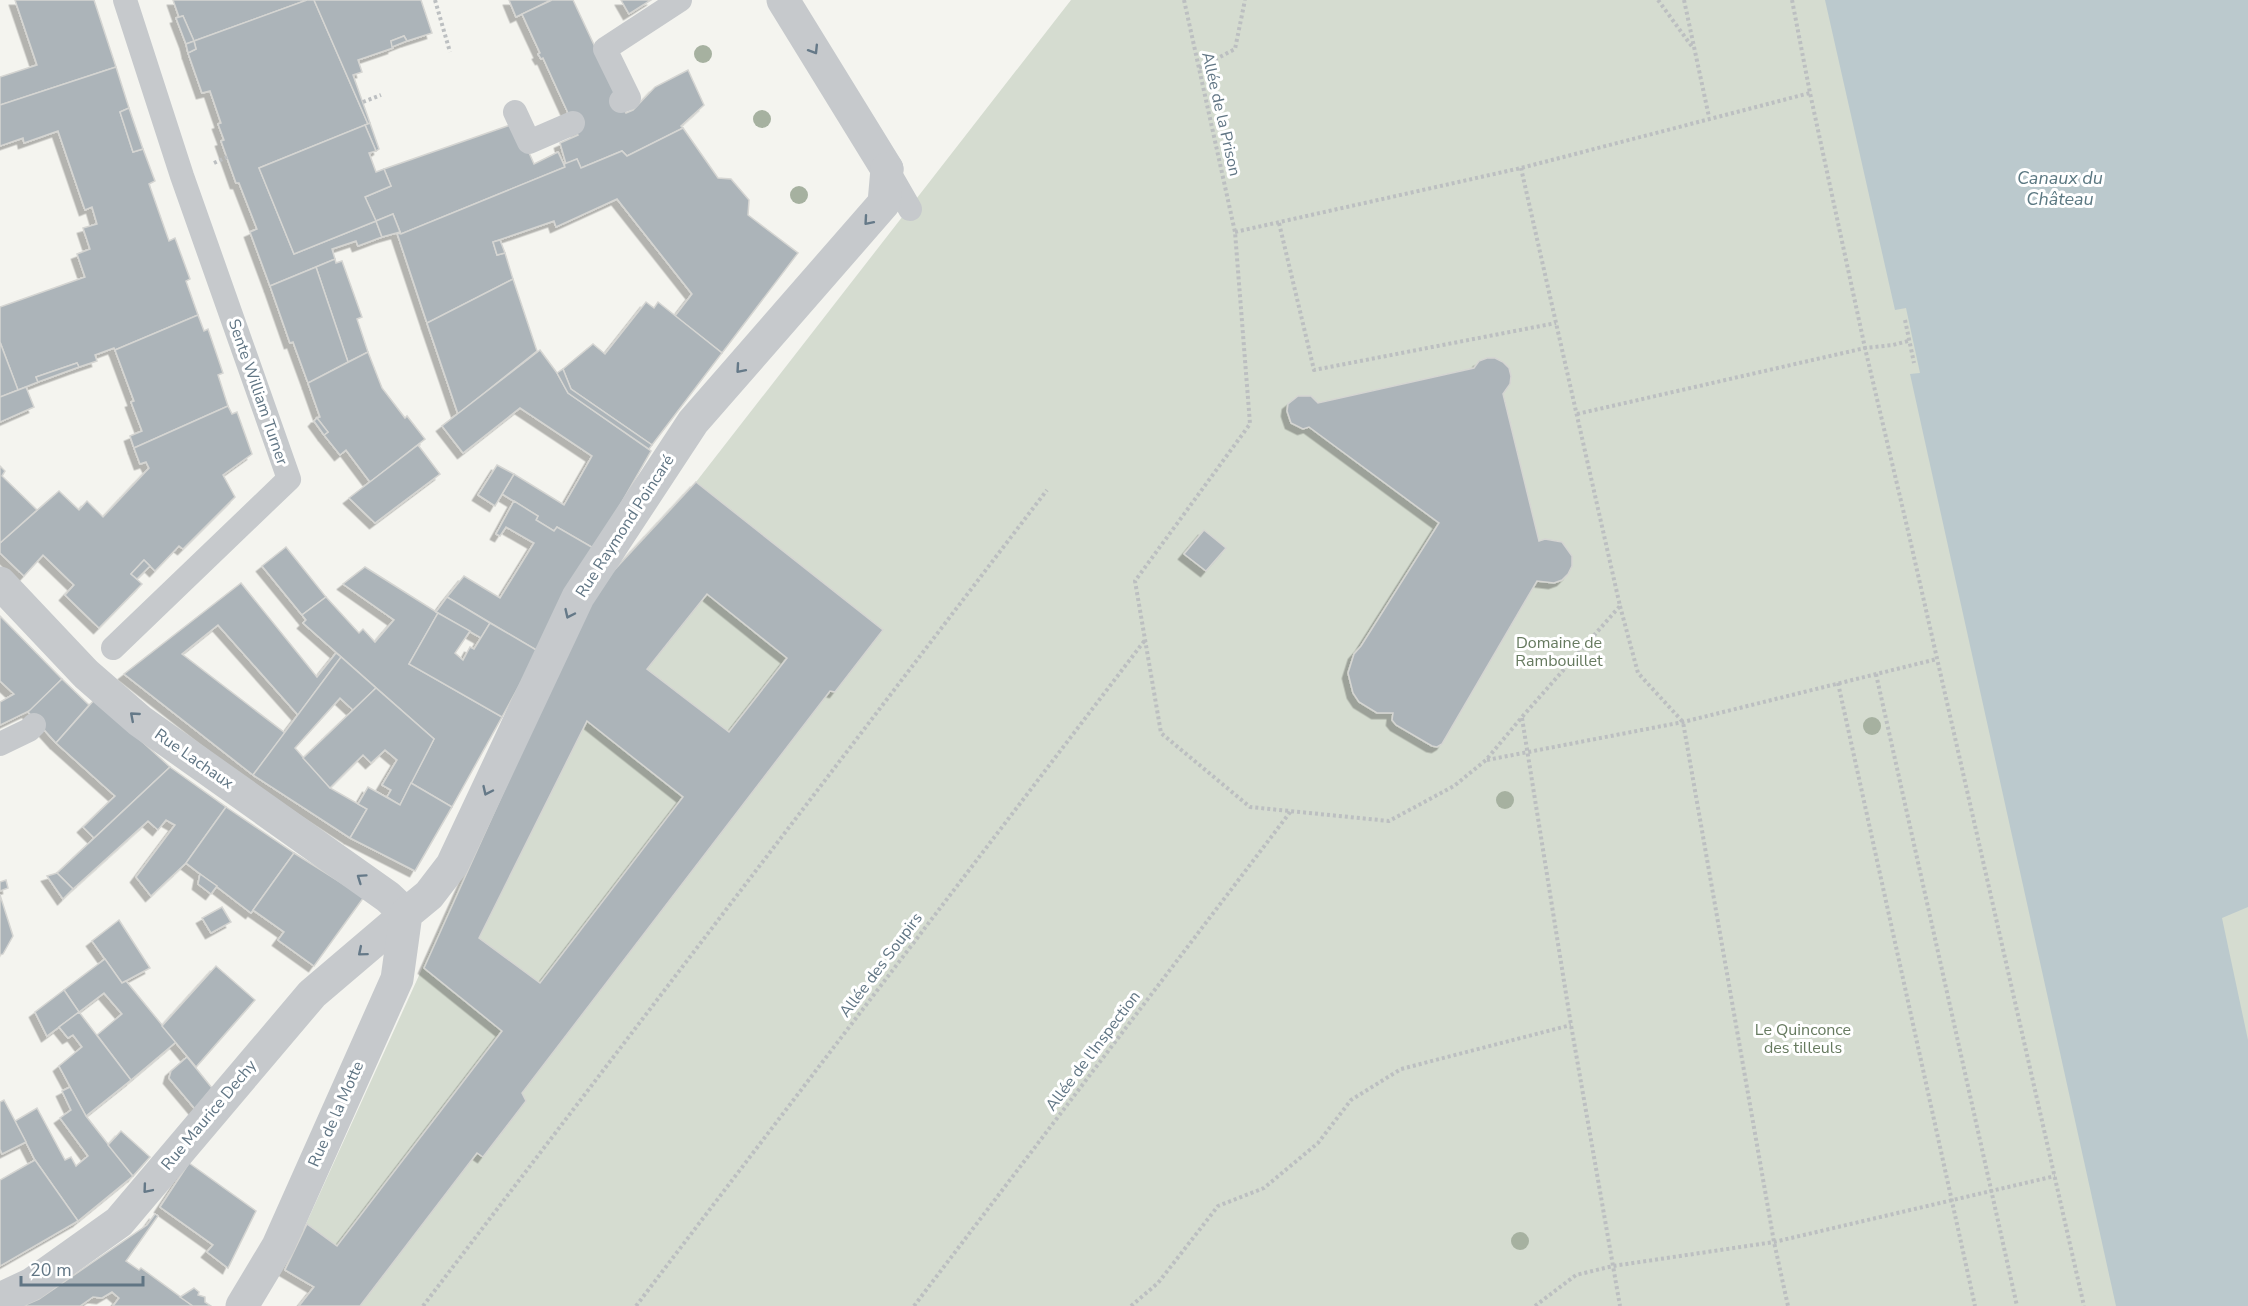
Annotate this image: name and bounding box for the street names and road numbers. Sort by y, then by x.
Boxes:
street label: Allée de la Prison [1196,50,1246,178]
street label: Sente William Turner [223,316,293,468]
street label: Rue Raymond Poincaré [571,450,679,602]
street label: Rue Lachaux [150,724,238,795]
street label: Allée des Soupirs [834,908,928,1022]
street label: Allée de l'Inspection [1041,986,1145,1116]
street label: Rue Maurice Dechy [156,1055,262,1175]
street label: Rue de la Motte [303,1058,369,1170]

